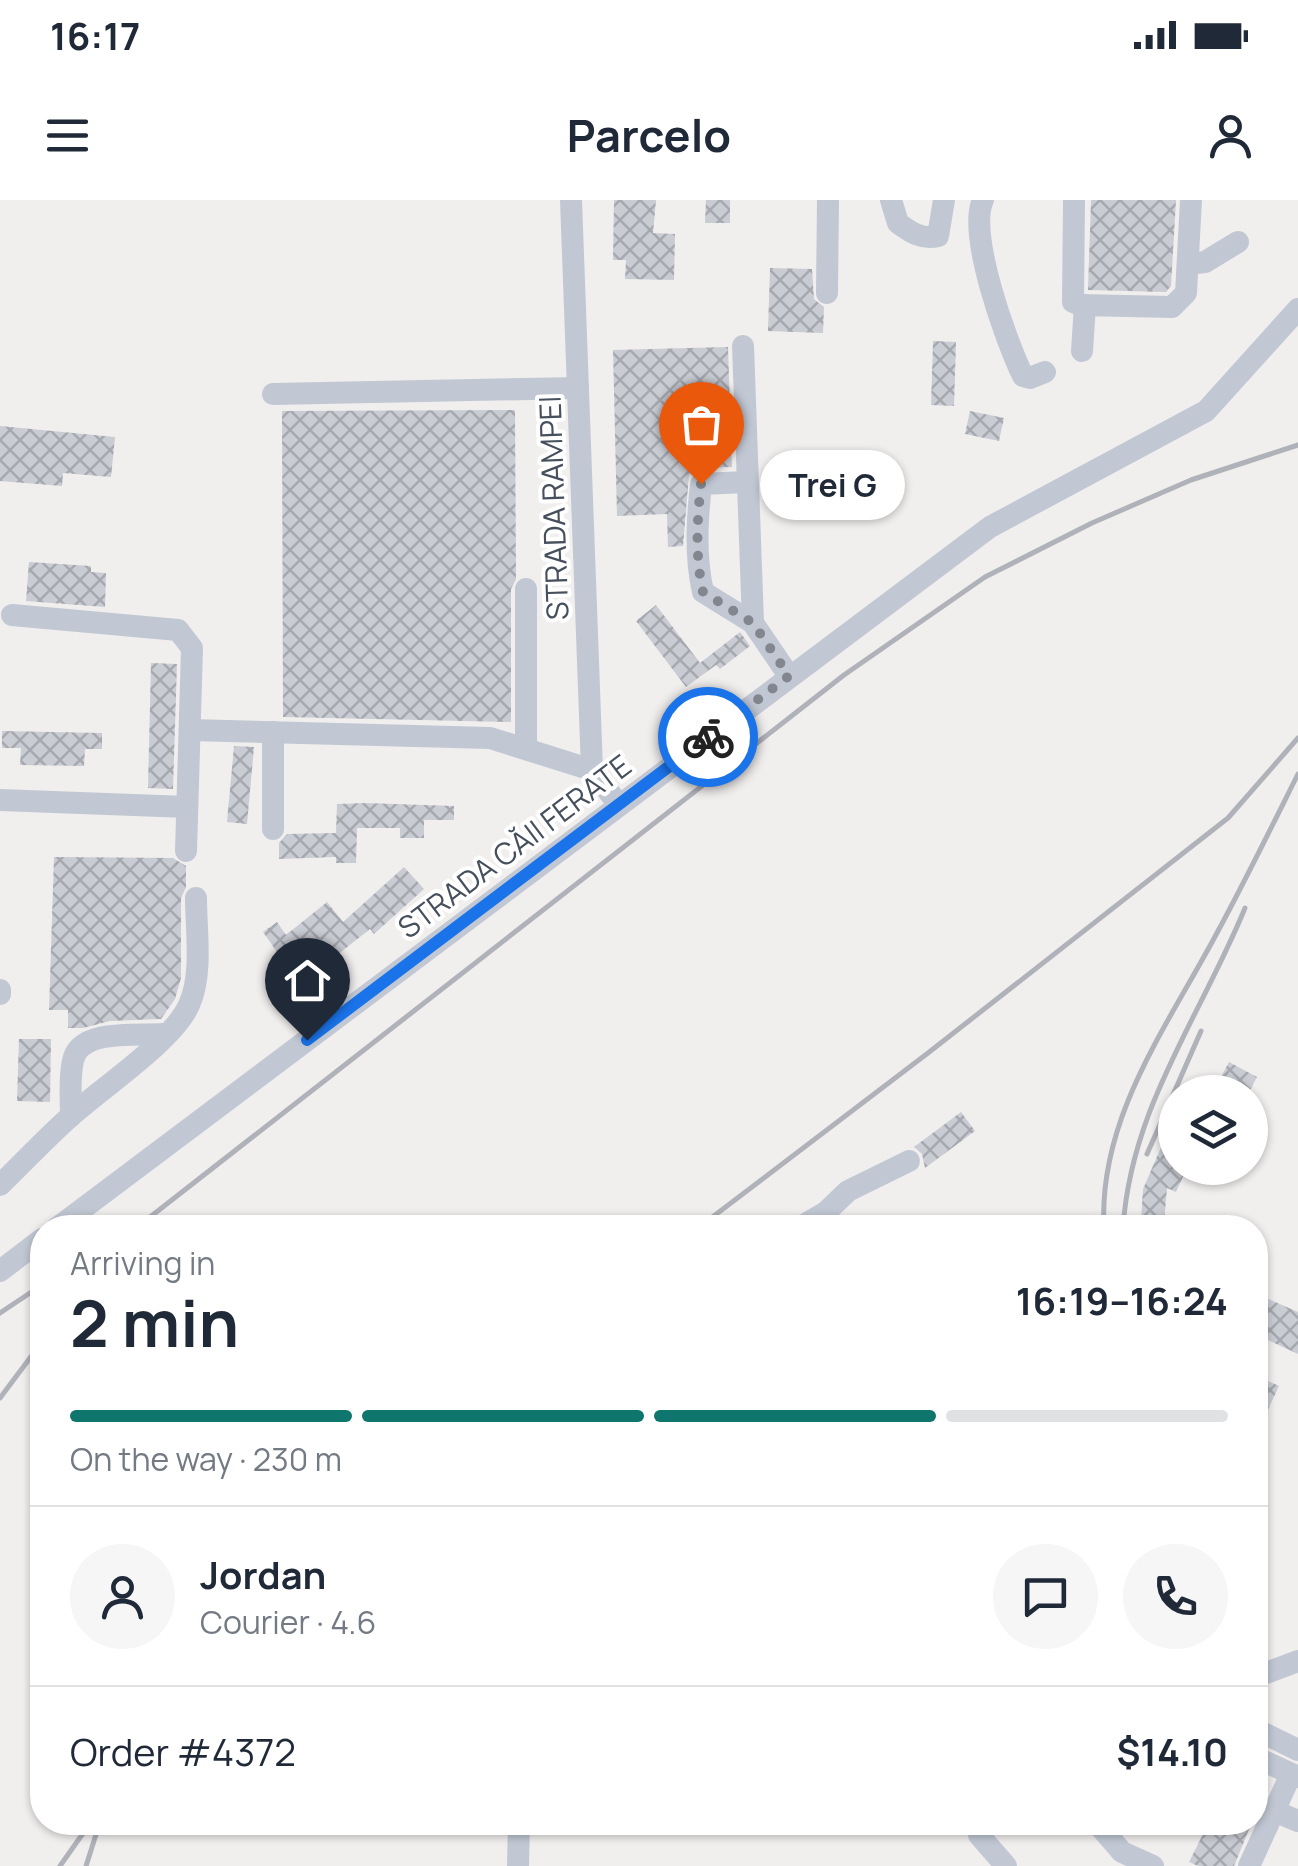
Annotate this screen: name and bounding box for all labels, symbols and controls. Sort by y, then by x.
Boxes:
text: 16:17 [50,9,140,61]
text: Parcelo [567,104,731,166]
icon: menu [40,108,95,163]
icon: person [1203,108,1258,163]
pin [659,382,744,485]
street label: STRADA RAMPEI [529,395,577,621]
icon: bag [674,397,729,452]
callout: Trei G [761,449,906,519]
text: Trei G [788,463,877,507]
courier [658,687,758,787]
icon: bike [681,710,736,765]
street label: STRADA CĂII FERATE [389,745,639,947]
pin [265,938,350,1041]
icon: home [280,953,335,1008]
map controls [1158,1075,1268,1185]
button: layers [1158,1075,1268,1185]
text: Arriving in [70,1241,215,1285]
text: 16:19–16:24 [1016,1274,1228,1326]
text: 2 min [70,1278,239,1367]
text: On the way · 230 m [70,1437,342,1481]
button: person [70,1544,175,1649]
button: chat [993,1544,1098,1649]
button: phone [1123,1544,1228,1649]
text: Jordan [200,1548,326,1600]
text: Courier · 4.6 [200,1600,376,1644]
text: Order #4372 [70,1725,296,1777]
text: $14.10 [1117,1725,1228,1777]

